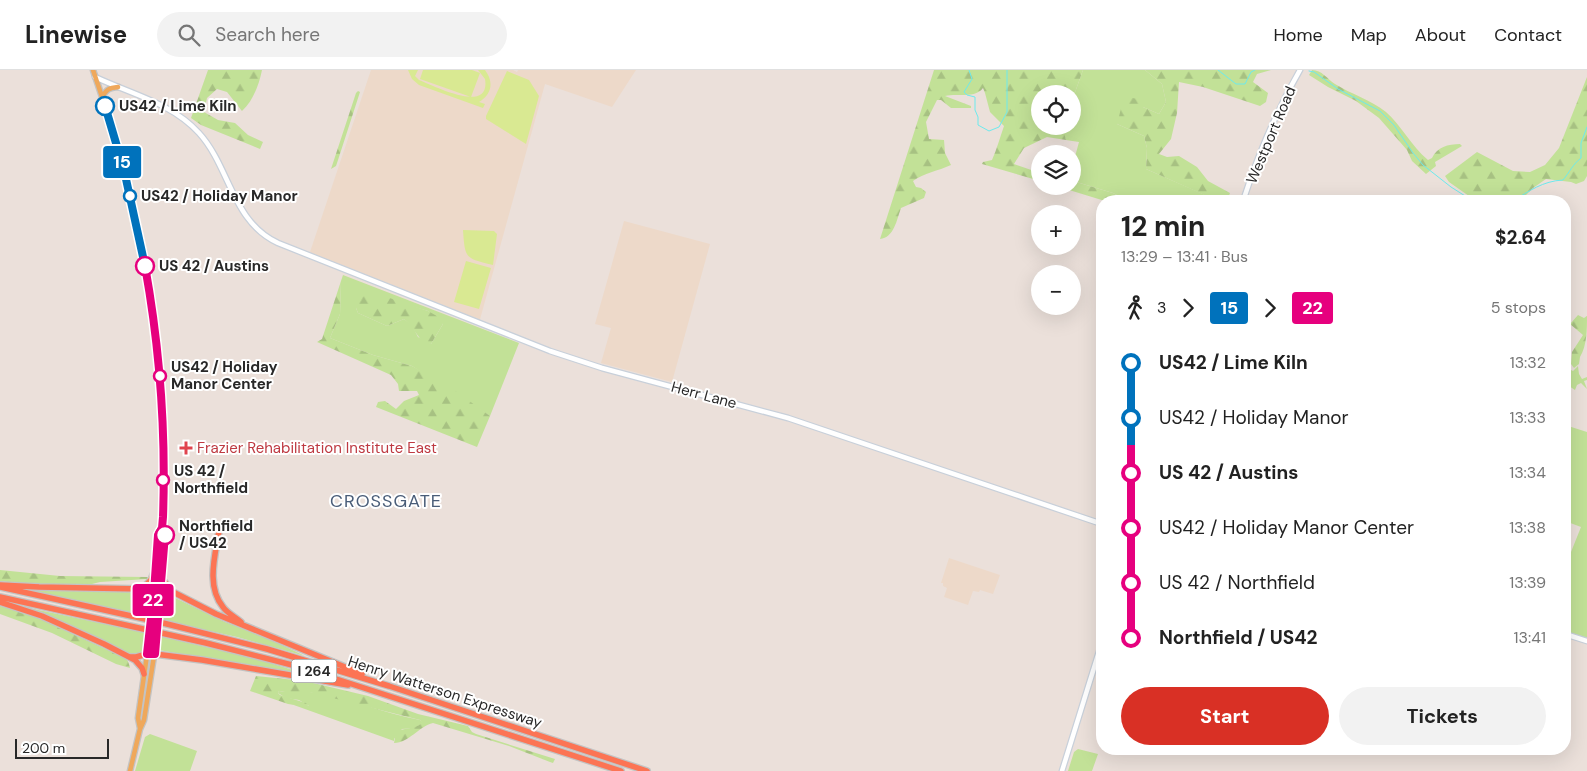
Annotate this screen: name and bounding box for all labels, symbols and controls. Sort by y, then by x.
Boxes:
search box [157,12,507,57]
text: Linewise [25,19,127,50]
icon: search [175,21,203,49]
text: Search here [215,22,320,47]
text: Home [1273,23,1323,47]
text: Map [1351,23,1387,47]
text: About [1415,23,1466,47]
text: Contact [1494,23,1562,47]
street label: Westport Road [1241,83,1301,187]
map controls [1031,85,1081,315]
button: locate [1031,85,1081,135]
marker: US42 / Lime Kiln [95,96,115,116]
place label: US42 / Lime Kiln [119,96,237,116]
button: layers [1031,145,1081,195]
line badge: 15 [100,146,144,178]
text: 15 [113,150,131,174]
place label: US42 / Holiday Manor [141,186,298,206]
marker: US42 / Holiday Manor [123,189,137,203]
button: + [1031,205,1081,255]
text: 12 min [1121,208,1205,245]
text: $2.64 [1495,225,1546,250]
text: 13:29 – 13:41 · Bus [1121,246,1248,267]
marker: US 42 / Austins [135,256,155,276]
place label: US 42 / Austins [159,256,269,276]
button: − [1031,265,1081,315]
icon: walk [1121,294,1149,322]
icon: forward [1174,294,1202,322]
icon: forward [1256,294,1284,322]
text: 15 [1220,296,1238,320]
text: 22 [1302,296,1323,320]
text: 3 [1157,297,1166,318]
text: 5 stops [1491,297,1546,318]
text: US42 / Lime Kiln [1159,350,1308,375]
text: 13:32 [1510,352,1546,373]
place label: US42 / Holiday Manor Center [171,357,278,394]
marker: US42 / Holiday Manor Center [153,369,167,383]
street label: Herr Lane [669,377,739,413]
text: US42 / Holiday Manor [1159,405,1349,430]
text: 13:33 [1509,407,1546,428]
place label: Frazier Rehabilitation Institute East [197,438,437,458]
marker: Frazier Rehabilitation Institute East [179,441,193,455]
text: US 42 / Austins [1159,460,1298,485]
place label: US 42 / Northfield [174,461,248,498]
text: 13:34 [1509,462,1546,483]
marker: US 42 / Northfield [156,473,170,487]
district label: CROSSGATE [330,489,442,513]
text: US42 / Holiday Manor Center [1159,515,1414,540]
place label: Northfield / US42 [179,516,253,553]
text: 13:38 [1509,517,1546,538]
marker: Northfield / US42 [155,525,175,545]
text: US 42 / Northfield [1159,570,1315,595]
text: 13:39 [1509,572,1546,593]
line badge: 22 [130,584,176,616]
text: 22 [143,588,163,612]
text: Northfield / US42 [1159,625,1318,650]
text: 13:41 [1514,627,1546,648]
street label: Henry Watterson Expressway [345,651,545,733]
road number: I 264 [292,660,336,682]
button: Start [1121,687,1329,745]
button: Tickets [1339,687,1546,745]
scale bar [15,736,109,759]
text: 200 m [22,739,65,757]

